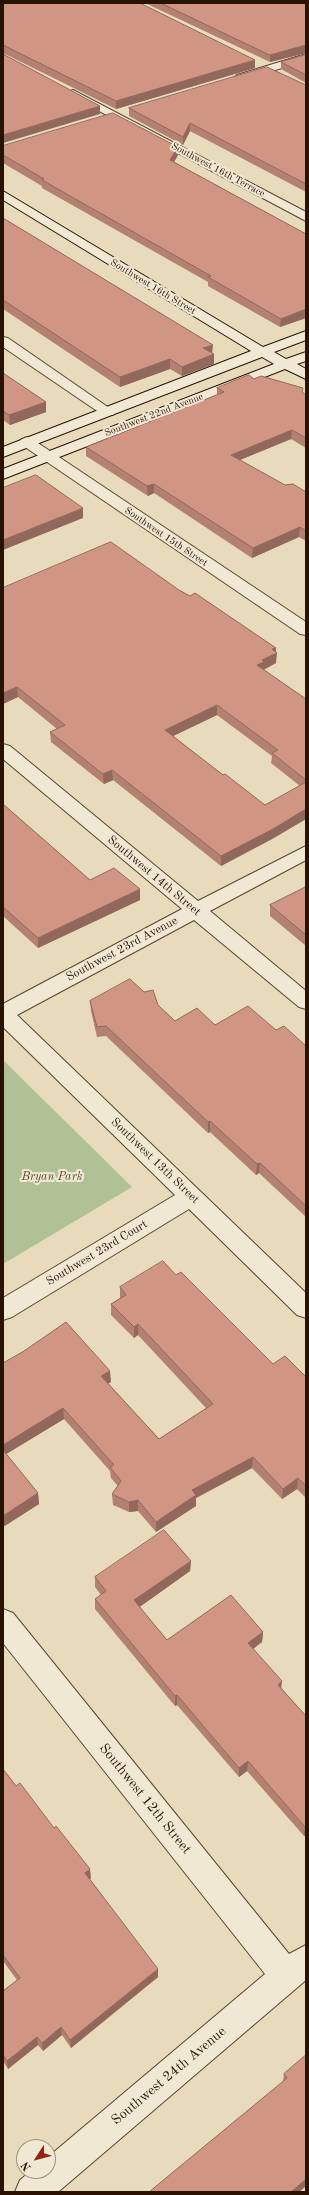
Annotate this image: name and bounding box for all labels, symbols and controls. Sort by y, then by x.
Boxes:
street label: Southwest 16th Terrace [169,140,267,200]
street label: Southwest 16th Street [108,257,198,317]
street label: Southwest 22nd Avenue [103,391,205,439]
street label: Southwest 15th Street [122,505,210,569]
street label: Southwest 14th Street [104,833,204,919]
street label: Southwest 23rd Avenue [64,914,180,984]
street label: Southwest 13th Street [108,1115,202,1207]
park label: Bryan Park [21,1170,83,1184]
street label: Southwest 23rd Court [44,1217,150,1289]
street label: Southwest 12th Street [95,1741,195,1857]
street label: Southwest 24th Avenue [108,2023,230,2129]
north arrow [16,2139,56,2179]
text: N [20,2159,34,2172]

